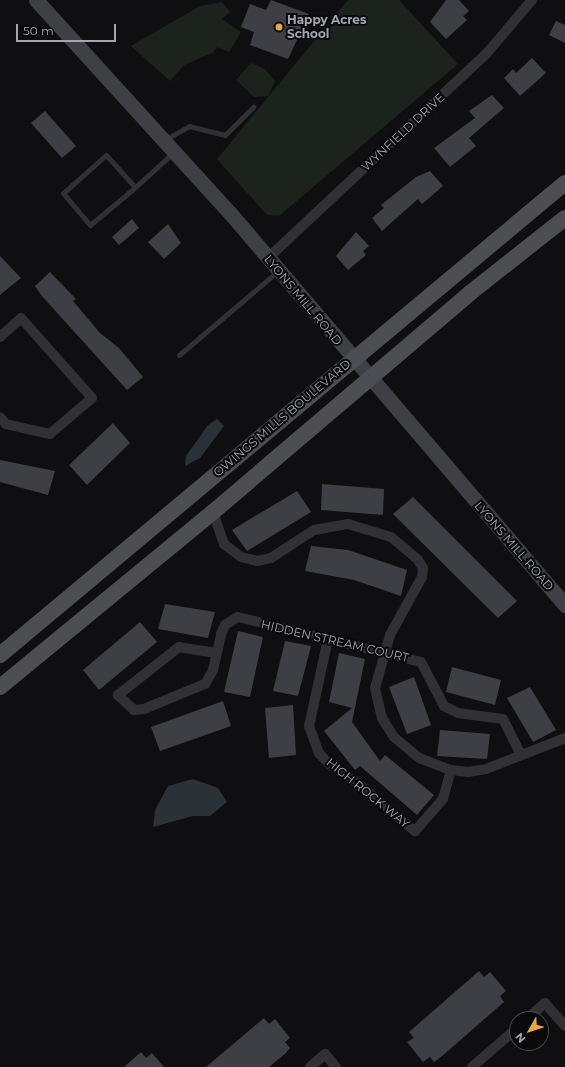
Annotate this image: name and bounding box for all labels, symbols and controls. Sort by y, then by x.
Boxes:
place label: Happy Acres School [287,13,366,41]
scale bar [18,16,118,42]
marker: Happy Acres School [274,22,284,32]
text: 50 m [23,23,54,38]
street label: WYNFIELD DRIVE [359,90,447,174]
street label: LYONS MILL ROAD [261,252,345,348]
street label: OWINGS MILLS BOULEVARD [211,356,353,480]
street label: LYONS MILL ROAD [471,499,557,593]
street label: HIDDEN STREAM COURT [260,617,410,665]
street label: HIGH ROCK WAY [323,755,413,831]
north arrow [509,1011,549,1051]
text: N [512,1030,529,1046]

